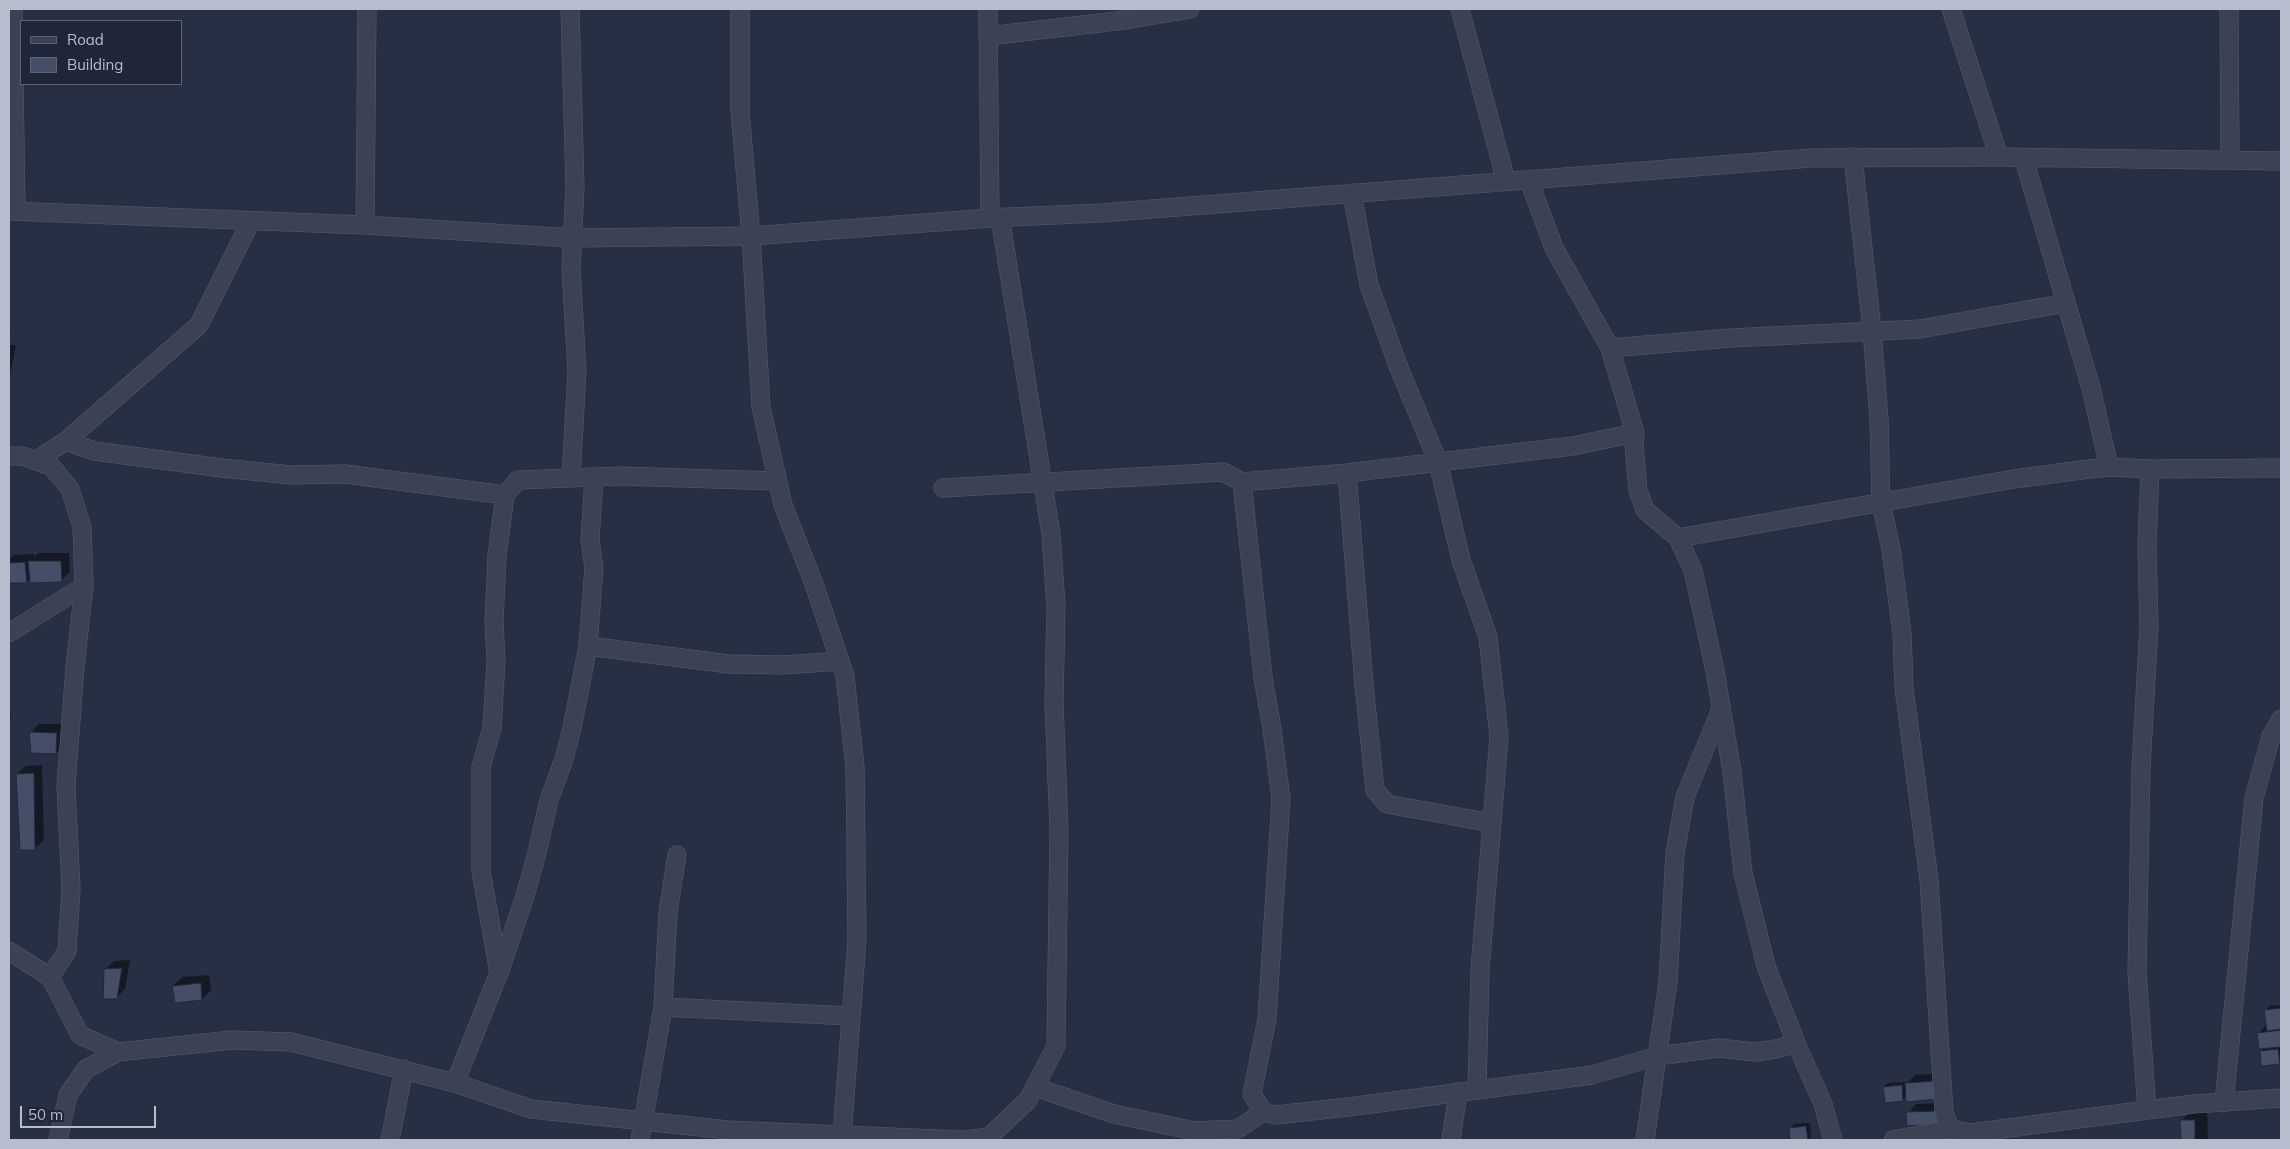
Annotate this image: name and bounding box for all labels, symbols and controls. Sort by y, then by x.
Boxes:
legend [20,20,182,85]
text: Road [67,30,104,49]
text: Building [67,55,123,74]
scale bar [22,1096,159,1128]
text: 50 m [28,1105,63,1124]

